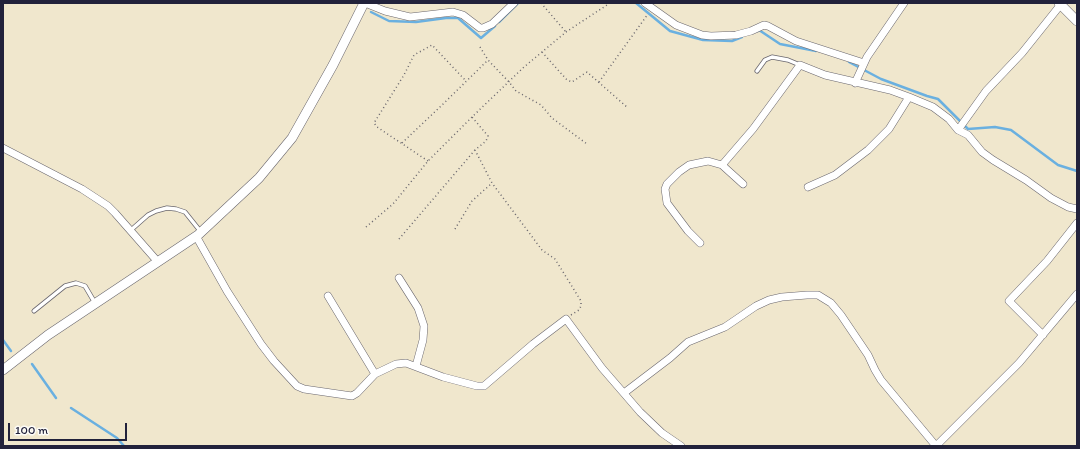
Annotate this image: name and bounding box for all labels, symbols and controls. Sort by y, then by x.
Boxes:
scale bar [10,415,129,441]
text: 100 m [15,423,48,437]

